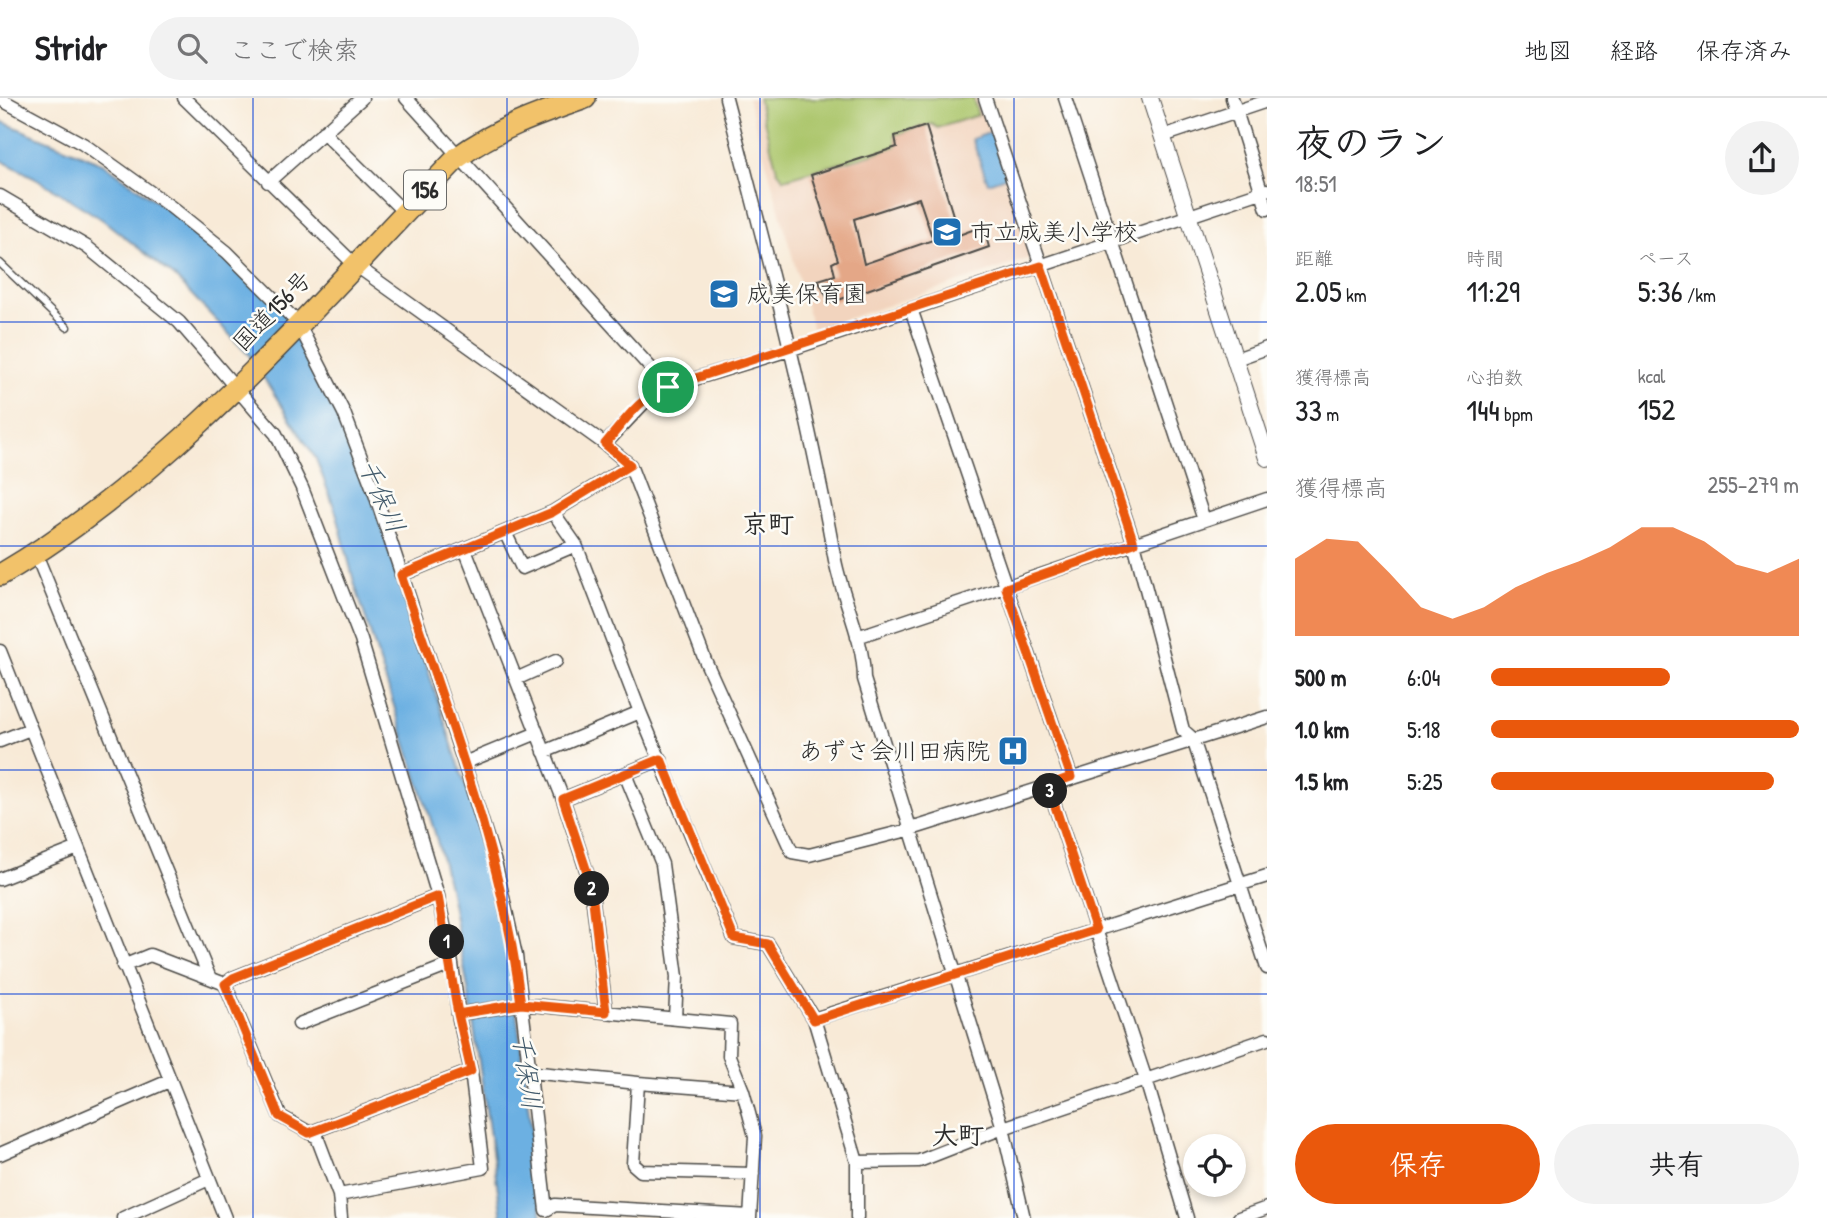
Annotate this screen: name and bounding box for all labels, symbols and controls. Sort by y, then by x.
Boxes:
search box [149,17,639,80]
text: Stridr [35,26,107,70]
icon: search [173,29,211,67]
text: ここで検索 [229,32,359,67]
text: 地図 [1524,34,1572,66]
text: 経路 [1610,34,1658,66]
text: 保存済み [1696,34,1792,66]
text: 夜のラン [1295,116,1447,168]
button: share [1725,121,1799,195]
text: 18:51 [1295,168,1337,199]
road number: 156 [404,170,446,209]
school or university icon: 市立成美小学校 [930,215,964,249]
place label: 市立成美小学校 [970,215,1138,247]
text: 距離 [1295,245,1333,271]
text: 時間 [1466,245,1504,271]
text: ペース [1638,245,1694,271]
street label: 国道156号 [225,263,318,358]
text: 2.05 [1295,271,1342,311]
text: 11:29 [1466,271,1520,311]
text: 5:36 [1638,271,1683,311]
school or university icon: 成美保育園 [707,277,741,311]
place label: 成美保育園 [747,277,867,309]
text: km [1342,282,1367,308]
text: /km [1683,282,1716,308]
pin [638,357,698,417]
text: kcal [1638,363,1665,389]
text: 獲得標高 [1295,364,1371,390]
text: 心拍数 [1466,364,1523,390]
icon: arrive [649,368,687,406]
text: 152 [1638,389,1675,429]
text: 33 [1295,390,1322,430]
text: 144 [1466,390,1500,430]
text: m [1322,401,1339,427]
text: bpm [1500,401,1533,427]
water label: 千保川 [351,453,414,539]
text: 255–279 m [1708,469,1799,500]
text: 獲得標高 [1295,472,1387,503]
district label: 京町 [742,506,794,541]
text: 500 m [1295,662,1346,693]
text: 6:04 [1407,662,1440,693]
text: 1.0 km [1295,714,1349,745]
text: 5:18 [1407,714,1440,745]
place label: あずさ会川田病院 [798,734,990,766]
hospital icon: あずさ会川田病院 [996,734,1030,768]
text: 1.5 km [1295,766,1348,797]
text: 5:25 [1407,766,1443,797]
pin: 3 [1032,774,1068,808]
text: 3 [1045,777,1054,803]
pin: 2 [574,872,610,906]
text: 2 [587,875,596,901]
pin: 1 [430,924,464,960]
text: 1 [443,928,450,954]
water label: 千保川 [505,1030,550,1112]
district label: 大町 [932,1117,984,1152]
button: 保存 [1295,1124,1540,1204]
button: 共有 [1554,1124,1799,1204]
map controls [1183,1134,1246,1197]
button: locate [1183,1134,1246,1197]

